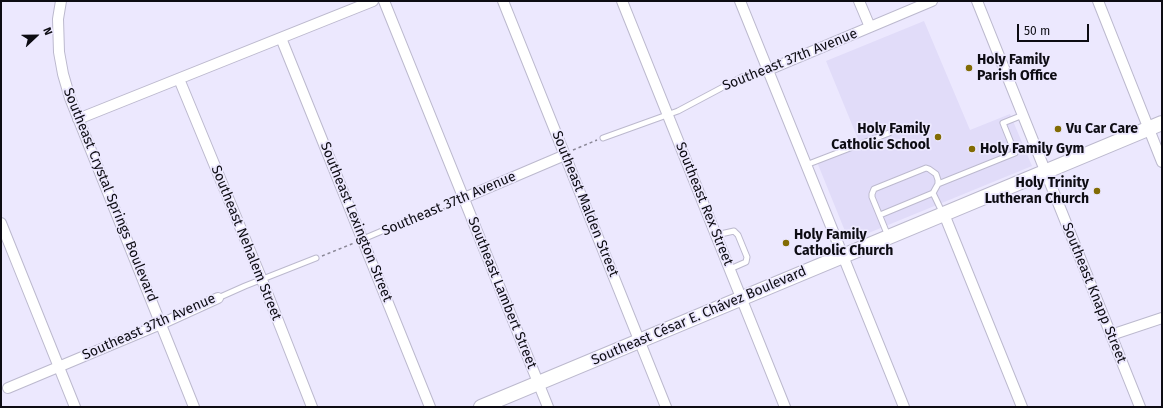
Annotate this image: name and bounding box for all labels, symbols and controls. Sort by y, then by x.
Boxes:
north arrow [16,16,56,56]
scale bar [1019,16,1091,42]
text: 50 m [1024,24,1050,38]
text: N [40,25,55,37]
street label: Southeast 37th Avenue [720,25,860,95]
place label: Holy Family Parish Office [977,52,1057,84]
marker: Holy Family Parish Office [964,63,974,73]
street label: Southeast Crystal Springs Boulevard [59,86,161,304]
place label: Holy Family Catholic School [831,121,930,154]
place label: Vu Car Care [1066,121,1138,137]
marker: Vu Car Care [1053,124,1063,134]
street label: Southeast Malden Street [548,129,622,279]
marker: Holy Family Catholic School [933,132,943,142]
street label: Southeast Lexington Street [316,140,396,304]
street label: Southeast Rex Street [672,140,736,268]
place label: Holy Family Gym [980,141,1084,157]
marker: Holy Family Gym [967,144,977,154]
street label: Southeast Nehalem Street [207,163,285,323]
street label: Southeast 37th Avenue [379,168,519,240]
place label: Holy Trinity Lutheran Church [985,175,1089,208]
marker: Holy Trinity Lutheran Church [1092,186,1102,196]
street label: Southeast Lambert Street [464,215,540,371]
street label: Southeast Knapp Street [1058,220,1130,366]
place label: Holy Family Catholic Church [794,227,893,260]
marker: Holy Family Catholic Church [781,238,791,248]
street label: Southeast César E. Chávez Boulevard [589,263,809,369]
street label: Southeast 37th Avenue [80,290,218,364]

